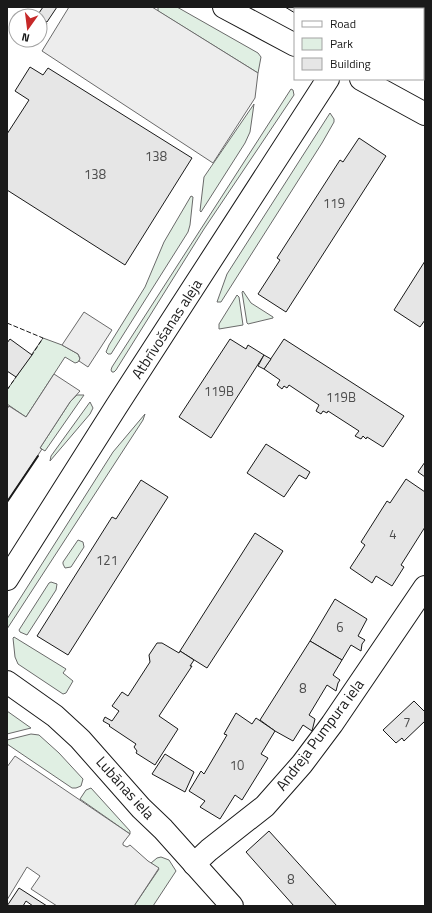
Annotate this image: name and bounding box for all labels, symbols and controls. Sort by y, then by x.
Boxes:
north arrow [8,8,48,48]
legend [294,8,424,80]
text: Road [330,14,356,33]
text: N [20,29,31,46]
text: Park [330,34,353,53]
text: Building [330,54,371,73]
house number: 138 [145,146,167,166]
house number: 138 [84,164,106,184]
house number: 119 [323,193,345,213]
street label: Atbrīvošanas aleja [126,274,208,383]
house number: 119B [204,381,234,401]
house number: 119B [326,387,356,407]
house number: 4 [389,524,397,544]
house number: 121 [96,550,118,570]
house number: 6 [336,617,344,637]
street label: Andreja Pumpura iela [270,674,370,795]
house number: 8 [299,678,307,698]
house number: 7 [403,712,411,732]
street label: Lubānas iela [91,751,160,825]
house number: 10 [230,755,244,775]
house number: 8 [287,869,295,889]

